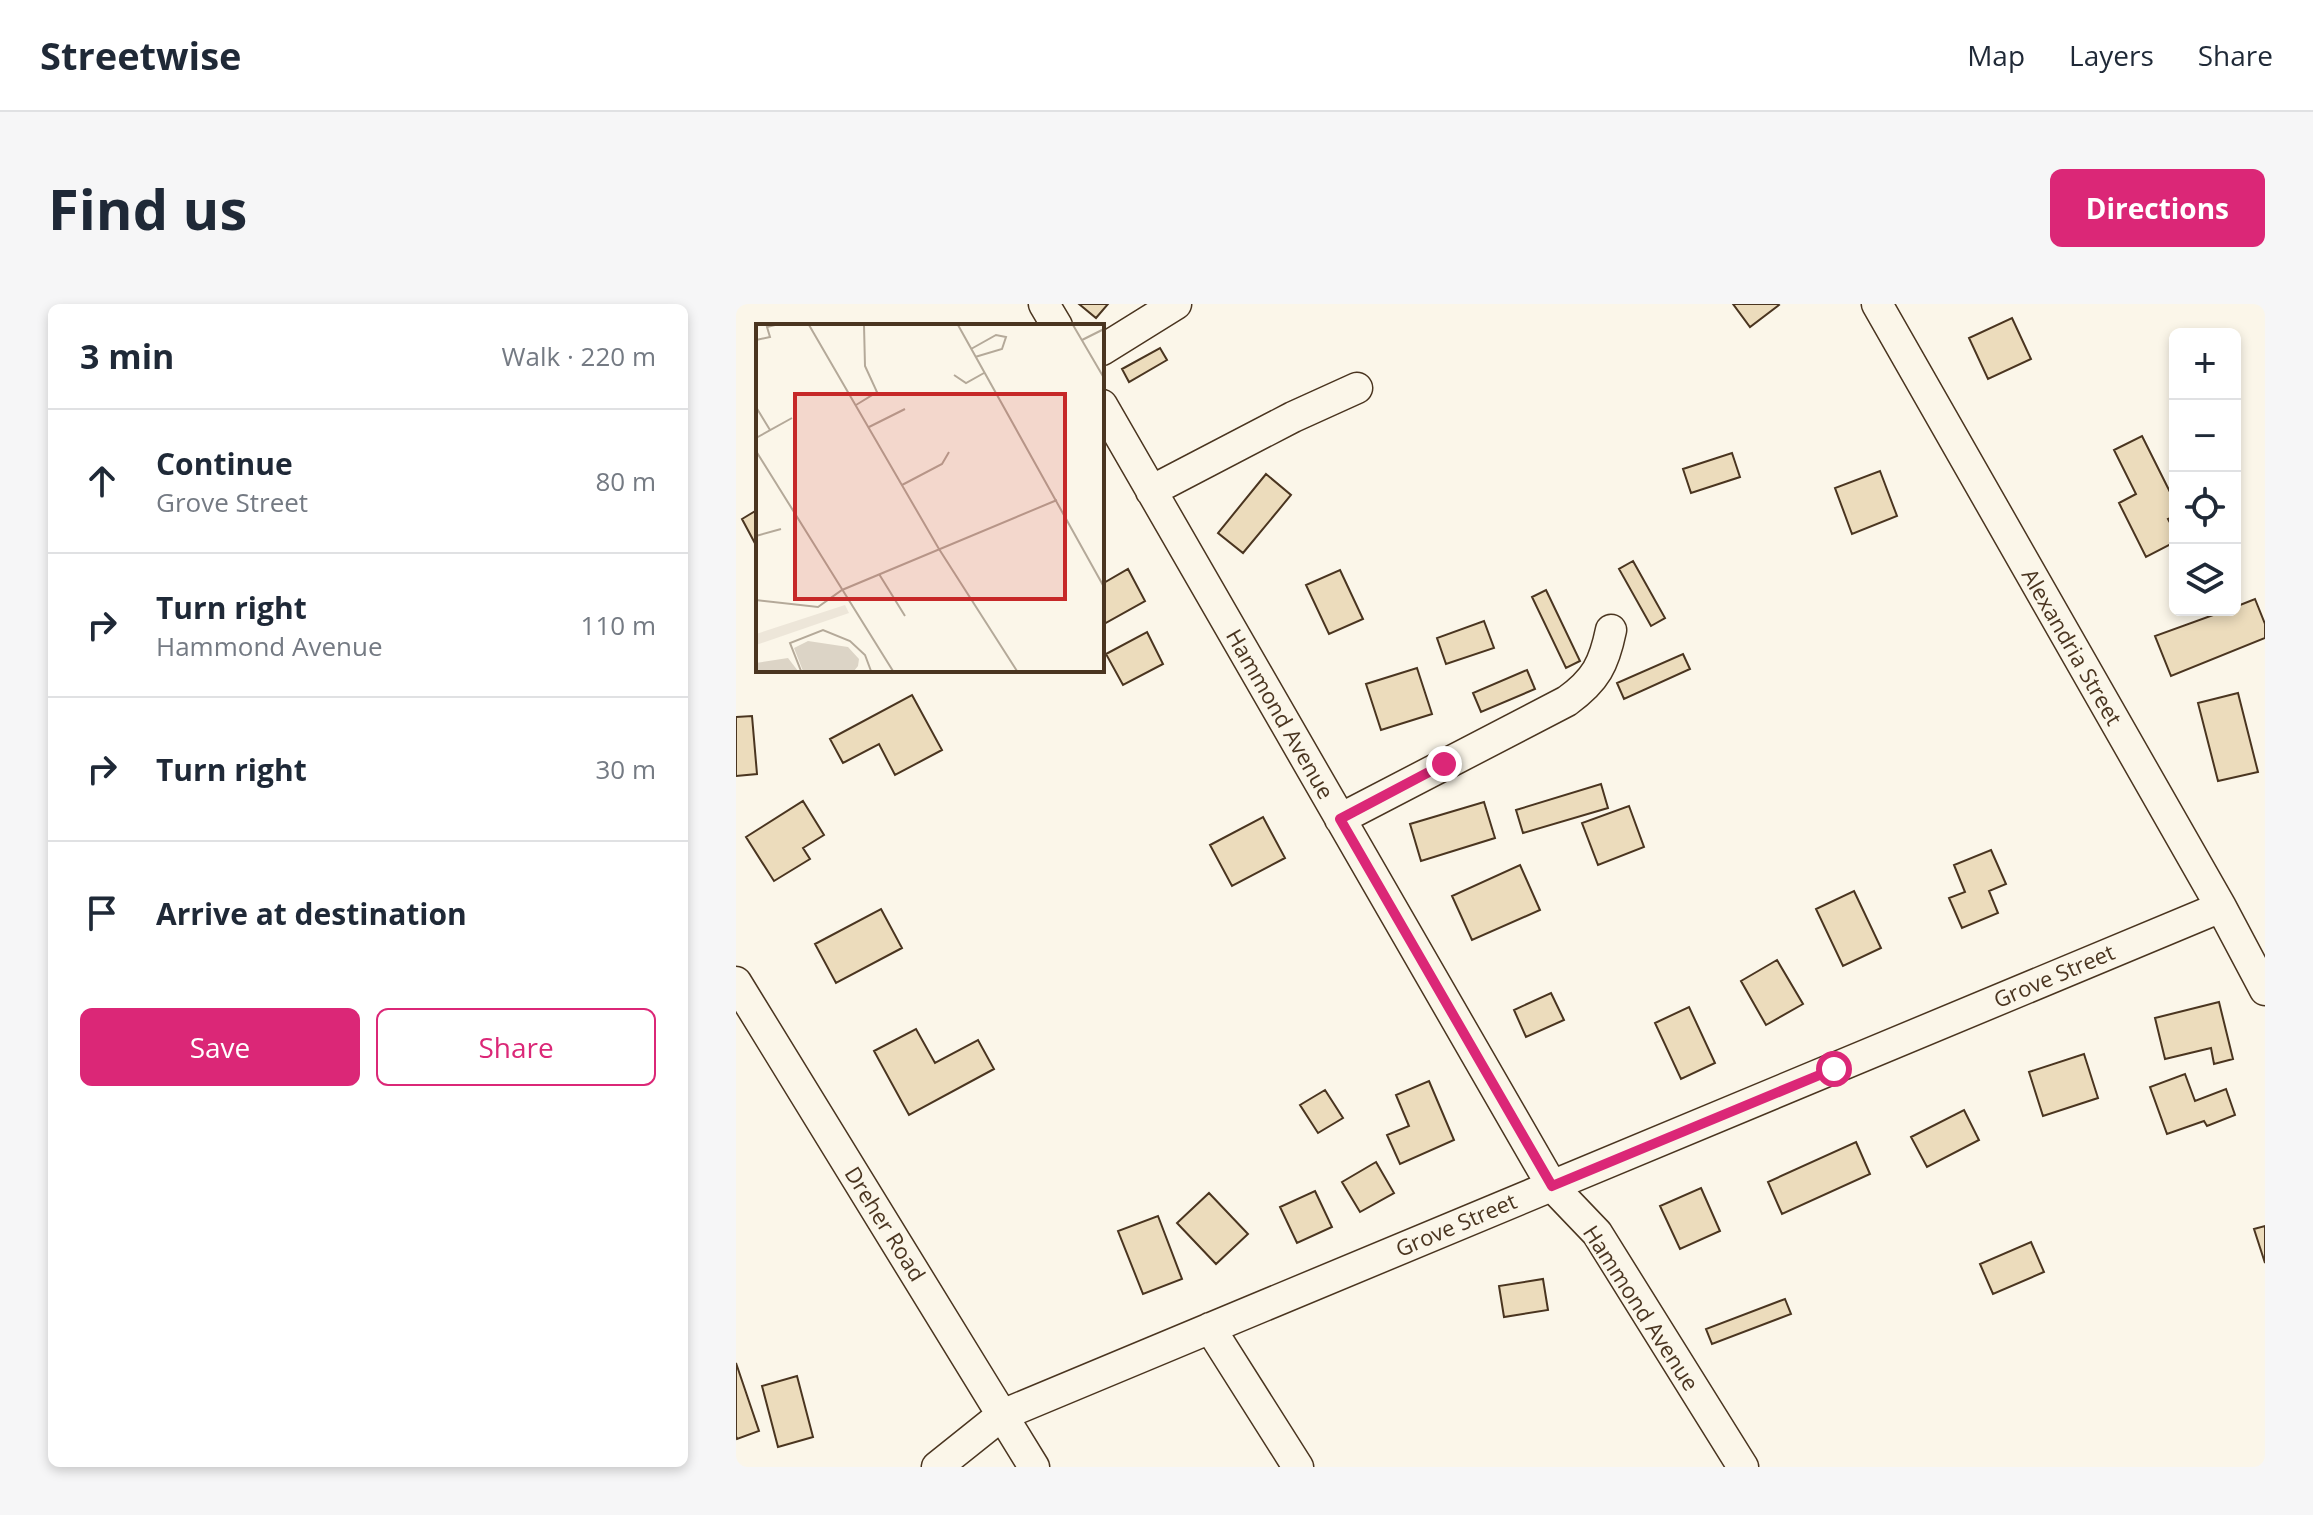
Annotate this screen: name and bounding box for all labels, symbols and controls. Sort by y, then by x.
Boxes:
text: Streetwise [40,29,242,81]
text: Map [1967,36,2025,74]
text: Layers [2069,36,2154,74]
text: Share [2198,36,2273,74]
button: Directions [2050,169,2265,247]
text: Find us [48,170,247,246]
inset map [756,324,1104,672]
map controls [2169,328,2241,616]
button: + [2169,328,2241,400]
text: 3 min [80,333,174,379]
text: Walk · 220 m [502,338,656,374]
button: − [2169,400,2241,472]
text: Continue [156,443,293,484]
icon: ahead [80,459,124,503]
text: 80 m [595,463,656,499]
button: locate [2169,472,2241,544]
text: Grove Street [156,484,308,520]
button: layers [2169,544,2241,616]
street label: Alexandria Street [2016,563,2130,731]
text: Turn right [156,587,307,628]
icon: right [80,603,124,647]
text: 110 m [581,607,656,643]
street label: Hammond Avenue [1220,623,1342,804]
text: Hammond Avenue [156,628,383,664]
route end [1426,746,1462,782]
icon: right [80,747,124,791]
text: Turn right [156,749,307,790]
text: 30 m [595,751,656,787]
icon: arrive [80,891,124,935]
text: Arrive at destination [156,893,467,934]
street label: Grove Street [1988,936,2119,1014]
button: Save [80,1008,360,1086]
button: Share [376,1008,656,1086]
route start [1816,1051,1852,1087]
street label: Dreher Road [839,1160,933,1287]
street label: Grove Street [1390,1185,1521,1263]
street label: Hammond Avenue [1577,1219,1707,1396]

